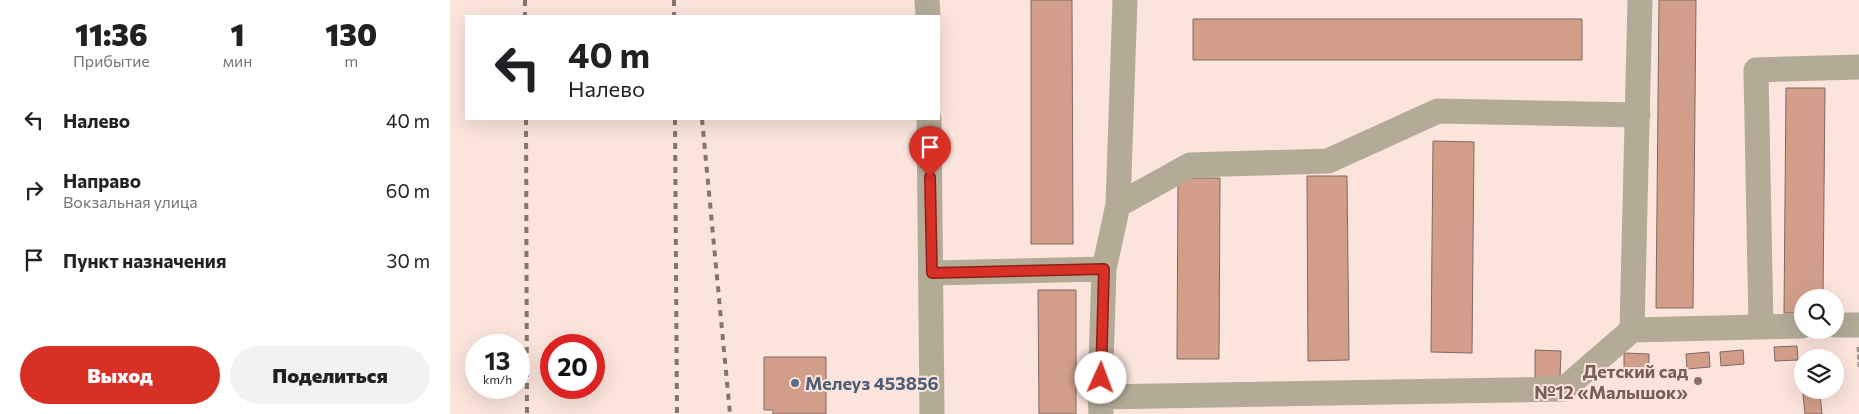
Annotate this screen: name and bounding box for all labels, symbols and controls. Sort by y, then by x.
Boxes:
text: 11:36 [75,15,148,52]
text: 1 [231,15,245,52]
text: 130 [325,15,377,52]
text: 40 m [568,32,650,75]
icon: left [485,35,550,100]
text: Прибытие [73,51,150,70]
text: мин [223,51,252,70]
text: m [344,51,358,70]
text: Налево [568,75,645,102]
icon: left [20,106,48,134]
text: Налево [63,109,130,132]
text: 40 m [386,109,430,132]
pin [909,126,951,177]
icon: arrive [916,133,944,161]
text: Направо [63,169,141,192]
icon: right [20,176,48,204]
text: 60 m [386,179,430,202]
text: Вокзальная улица [63,192,198,211]
icon: arrive [20,246,48,274]
text: Пункт назначения [63,249,226,272]
text: 30 m [387,249,430,272]
map controls [1794,289,1844,399]
button: search [1794,289,1844,339]
speed limit sign: 20 [540,334,605,399]
text: 13 [485,345,510,375]
button: Выход [20,346,220,404]
button: Поделиться [230,346,430,404]
button: layers [1794,349,1844,399]
position arrow [1074,351,1126,403]
place label: Детский сад №12 «Малышок» [1534,360,1688,403]
text: km/h [483,372,512,386]
place label: Мелеуз 453856 [805,372,939,394]
marker: Детский сад №12 «Малышок» [1692,375,1704,387]
marker: Мелеуз 453856 [789,377,801,389]

